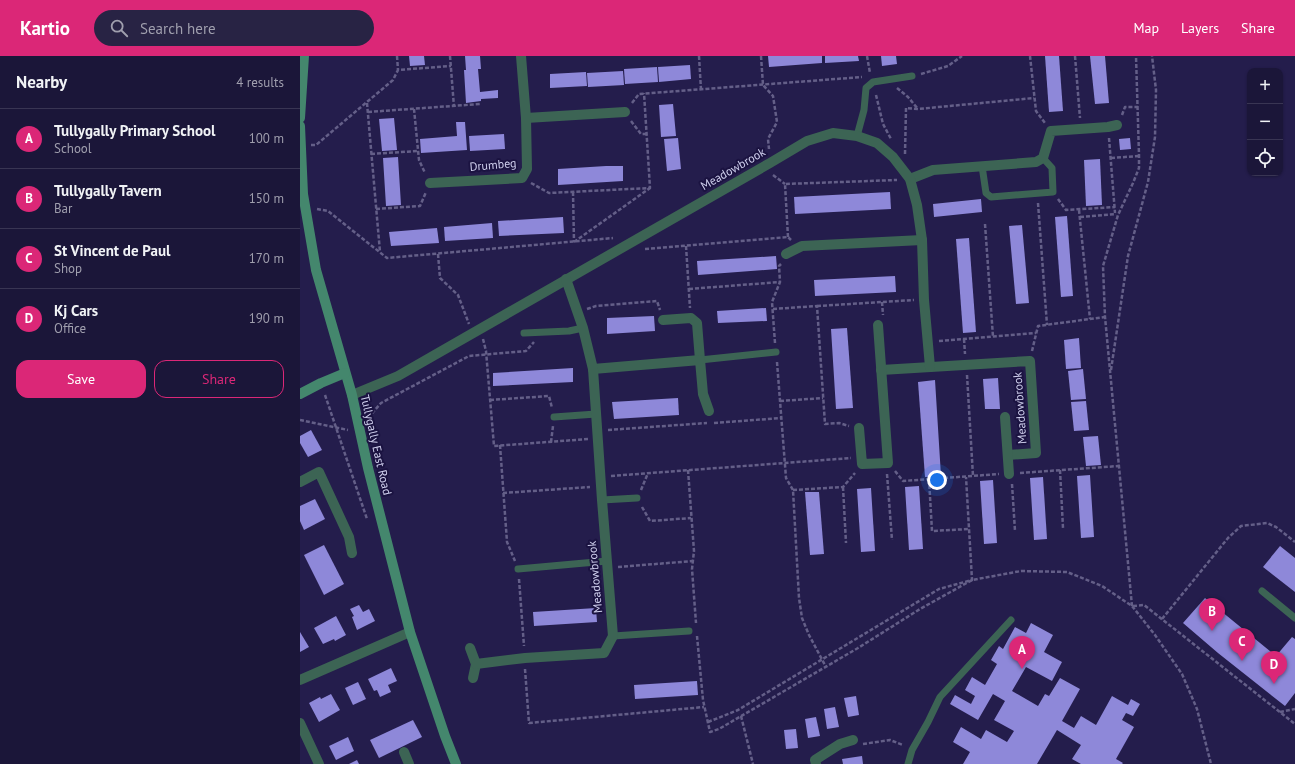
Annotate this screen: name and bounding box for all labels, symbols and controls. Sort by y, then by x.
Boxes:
search box [94,10,374,46]
text: Kartio [20,16,70,40]
icon: search [108,17,130,39]
text: Search here [140,19,216,38]
text: Map [1133,19,1159,37]
text: Layers [1181,19,1219,37]
text: Share [1241,19,1275,37]
map controls [1247,68,1283,176]
button: + [1247,68,1283,104]
text: Nearby [16,71,67,93]
text: 4 results [236,74,284,91]
button: − [1247,104,1283,140]
text: Tullygally Primary School [54,121,215,140]
text: A [25,130,33,147]
text: 100 m [249,130,284,147]
text: School [54,140,92,157]
button: locate [1247,140,1283,176]
street label: Meadowbrook [698,144,768,193]
street label: Drumbeg [469,155,517,174]
text: Tullygally Tavern [54,181,162,200]
text: B [25,190,33,207]
text: 150 m [249,190,284,207]
text: Bar [54,200,72,217]
text: St Vincent de Paul [54,241,170,260]
text: C [25,250,33,267]
text: 170 m [249,250,284,267]
text: Shop [54,260,82,277]
text: Kj Cars [54,301,98,320]
text: D [25,310,33,327]
text: 190 m [249,310,284,327]
text: Office [54,320,86,337]
button: Save [16,360,146,398]
button: Share [154,360,284,398]
street label: Meadowbrook [1009,371,1030,445]
street label: Tullygally East Road [358,393,395,496]
your location [927,470,947,490]
street label: Meadowbrook [584,540,605,614]
pin: B [1199,598,1225,631]
pin: C [1229,628,1255,661]
pin: A [1009,636,1035,669]
pin: D [1261,651,1287,684]

